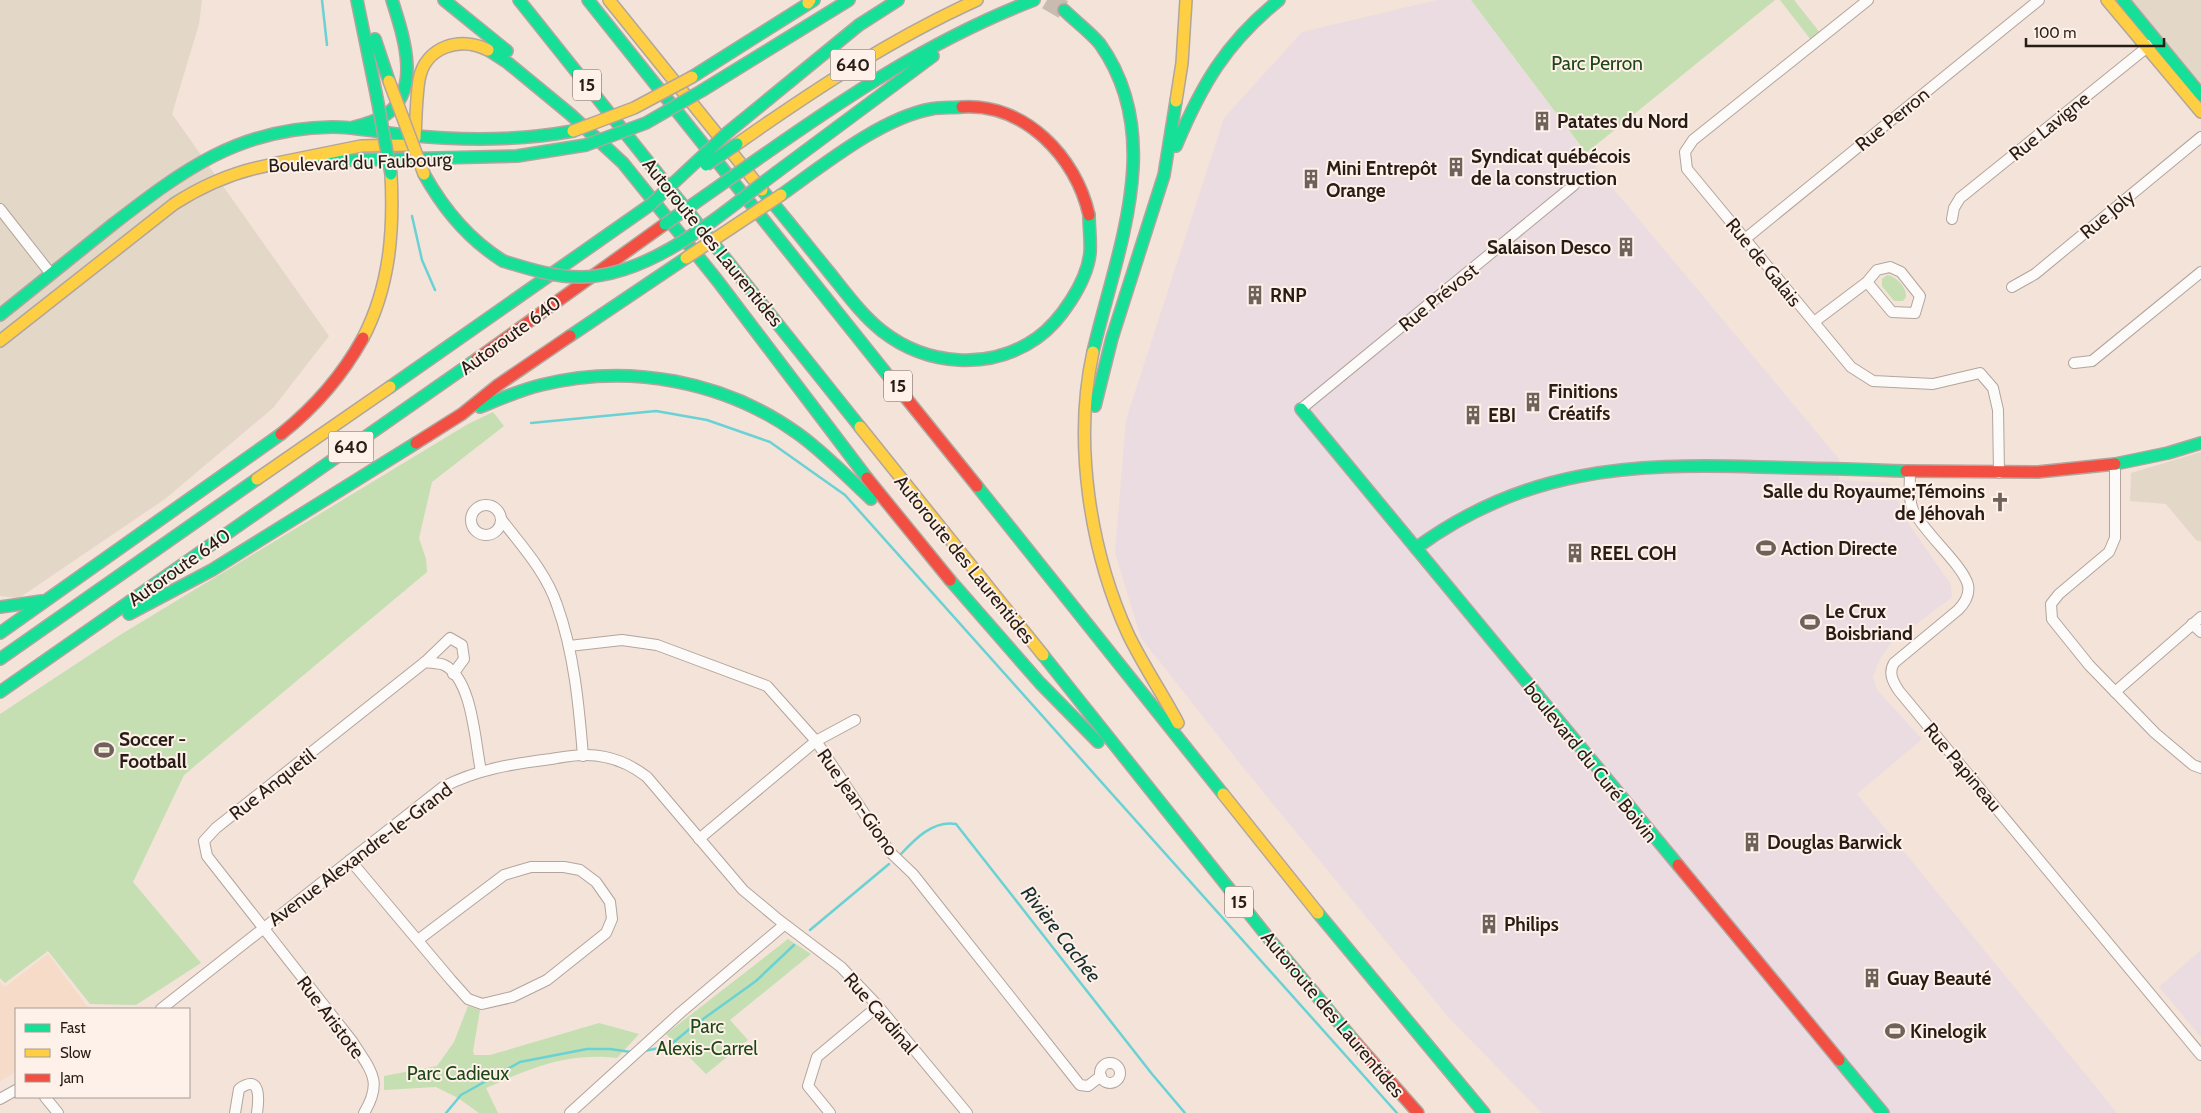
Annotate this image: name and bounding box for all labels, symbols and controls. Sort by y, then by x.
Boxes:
scale bar [2026,15,2164,47]
text: 100 m [2034,24,2076,42]
road number: 640 [830,50,876,80]
park label: Parc Perron [1551,52,1643,75]
road number: 15 [573,70,601,100]
street label: Rue Perron [1851,83,1934,156]
street label: Rue Lavigne [2005,87,2094,166]
building icon: Patates du Nord [1531,110,1553,132]
place label: Patates du Nord [1557,110,1688,133]
place label: Syndicat québécois de la construction [1471,145,1630,190]
street label: Boulevard du Faubourg [268,148,453,177]
street label: Autoroute des Laurentides [638,153,788,331]
building icon: Syndicat québécois de la construction [1445,156,1467,178]
place label: Mini Entrepôt Orange [1326,157,1438,202]
building icon: Mini Entrepôt Orange [1300,168,1322,190]
street label: Rue Joly [2075,185,2140,244]
street label: Rue de Galais [1721,213,1806,311]
place label: Salaison Desco [1487,236,1611,259]
building icon: Salaison Desco [1615,236,1637,258]
street label: Rue Prévost [1394,258,1483,336]
building icon: RNP [1244,284,1266,306]
place label: RNP [1270,284,1307,307]
street label: Autoroute 640 [455,291,565,380]
road number: 15 [884,371,912,402]
place label: Finitions Créatifs [1548,380,1618,425]
building icon: Finitions Créatifs [1522,391,1544,413]
building icon: EBI [1462,404,1484,426]
place label: EBI [1488,404,1516,427]
road number: 640 [328,432,374,462]
street label: Autoroute des Laurentides [890,470,1040,648]
place label: Salle du Royaume;Témoins de Jéhovah [1763,480,1985,525]
church icon: Salle du Royaume;Témoins de Jéhovah [1989,491,2011,513]
street label: Autoroute 640 [124,524,235,611]
sports icon: Action Directe [1755,537,1777,559]
place label: Action Directe [1781,537,1897,560]
building icon: REEL COH [1564,542,1586,564]
place label: REEL COH [1590,542,1677,565]
place label: Le Crux Boisbriand [1825,600,1913,645]
sports icon: Le Crux Boisbriand [1799,611,1821,633]
street label: boulevard du Curé Boivin [1519,677,1662,847]
street label: Rue Papineau [1919,718,2006,816]
place label: Soccer - Football [119,728,187,773]
sports icon: Soccer - Football [93,739,115,761]
street label: Rue Anquetil [225,743,320,825]
street label: Rue Jean-Giono [812,744,903,860]
street label: Avenue Alexandre-le-Grand [264,778,457,931]
building icon: Douglas Barwick [1741,831,1763,853]
place label: Douglas Barwick [1767,831,1903,854]
water label: Rivière Cachée [1016,881,1106,987]
road number: 15 [1225,886,1253,918]
building icon: Philips [1478,913,1500,935]
place label: Philips [1504,913,1559,936]
street label: Autoroute des Laurentides [1256,926,1409,1102]
building icon: Guay Beauté [1861,967,1883,989]
place label: Guay Beauté [1887,967,1992,990]
street label: Rue Cardinal [839,968,923,1059]
street label: Rue Aristote [292,971,369,1063]
legend [15,1008,190,1098]
park label: Parc Alexis-Carrel [656,1015,758,1060]
text: Fast [60,1019,85,1037]
sports icon: Kinelogik [1884,1020,1906,1042]
place label: Kinelogik [1910,1020,1988,1043]
text: Slow [60,1044,91,1062]
park label: Parc Cadieux [407,1062,509,1085]
text: Jam [59,1069,84,1087]

